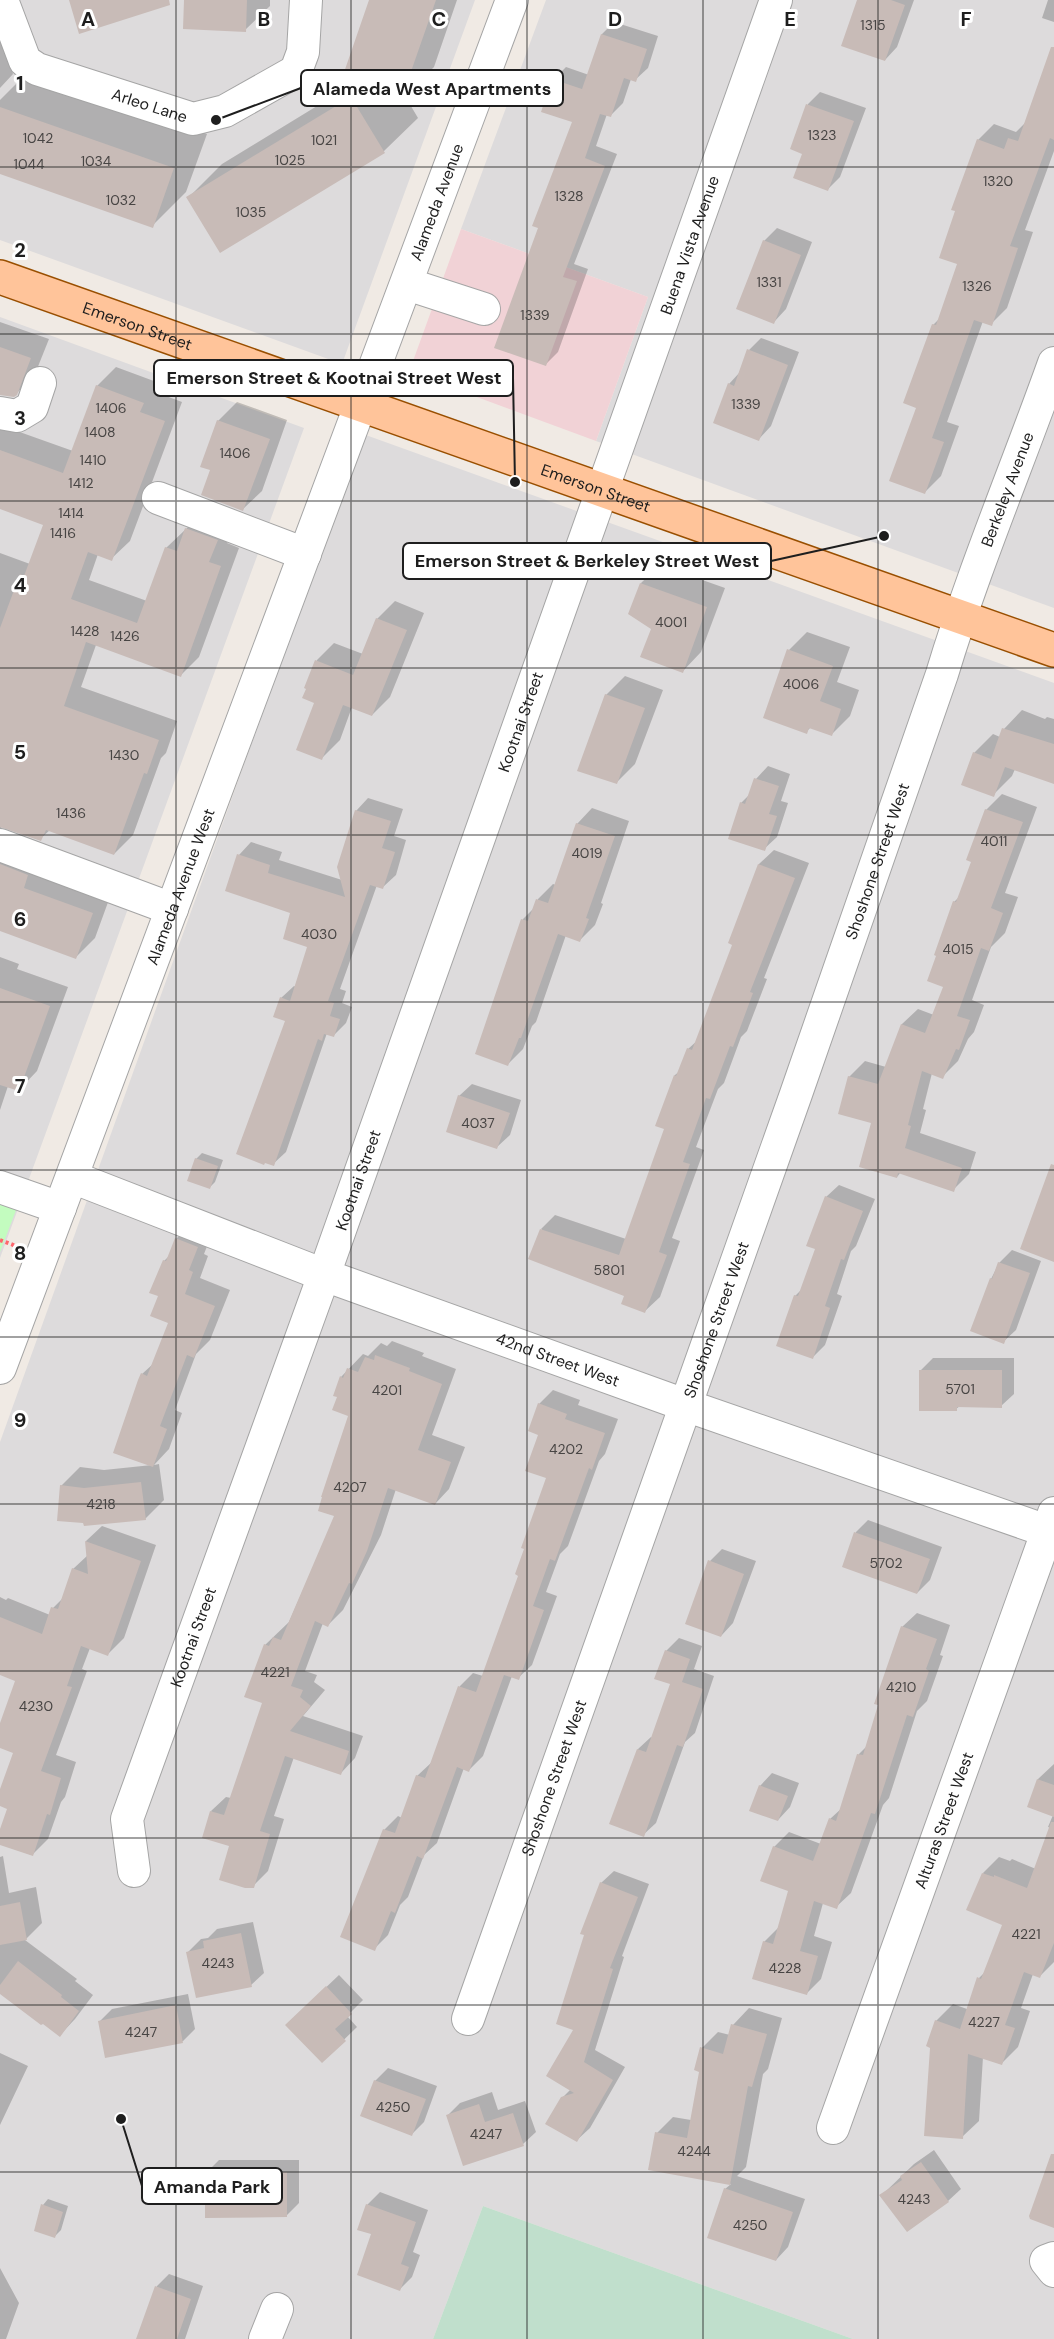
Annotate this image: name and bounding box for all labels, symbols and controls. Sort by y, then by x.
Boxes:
text: A [81,6,95,32]
text: B [258,6,270,32]
text: C [432,6,446,32]
text: D [608,6,622,32]
text: E [784,6,796,32]
text: F [960,6,972,32]
house number: 1315 [860,16,886,34]
text: 1 [16,70,24,96]
callout: Alameda West Apartments [301,70,563,106]
text: Alameda West Apartments [313,77,551,101]
street label: Arleo Lane [109,83,190,127]
house number: 1323 [808,126,836,144]
house number: 1042 [23,129,53,147]
house number: 1021 [311,131,337,149]
street label: Alameda Avenue [405,140,468,264]
house number: 1025 [275,151,305,169]
house number: 1034 [81,152,112,170]
house number: 1044 [14,155,45,173]
house number: 1320 [983,172,1013,190]
street label: Buena Vista Avenue [655,173,723,317]
house number: 1328 [555,187,583,205]
house number: 1032 [106,191,136,209]
house number: 1035 [236,203,266,221]
text: 2 [14,237,26,263]
house number: 1331 [756,273,782,291]
house number: 1326 [962,277,992,295]
street label: Emerson Street [80,297,195,355]
house number: 1339 [520,306,550,324]
callout: Emerson Street & Kootnai Street West [154,360,513,396]
text: Emerson Street & Kootnai Street West [166,366,502,390]
house number: 1339 [731,395,761,413]
house number: 1406 [95,399,127,417]
text: 3 [14,405,26,431]
house number: 1408 [85,423,115,441]
street label: Berkeley Avenue [976,429,1038,550]
house number: 1406 [219,444,251,462]
house number: 1410 [80,451,106,469]
street label: Emerson Street [538,459,653,517]
house number: 1412 [68,474,94,492]
house number: 1414 [58,504,84,522]
house number: 1416 [50,524,76,542]
callout: Emerson Street & Berkeley Street West [403,543,771,579]
text: Emerson Street & Berkeley Street West [415,549,759,573]
text: 4 [14,572,27,598]
house number: 4001 [655,613,687,631]
house number: 1428 [70,622,100,640]
house number: 1426 [110,627,140,645]
street label: Kootnai Street [493,669,548,775]
house number: 4006 [783,675,819,693]
text: 5 [14,739,26,765]
house number: 1430 [109,746,139,764]
street label: Shoshone Street West [840,780,914,942]
house number: 1436 [56,804,86,822]
street label: Alameda Avenue West [141,805,219,968]
house number: 4011 [981,832,1007,850]
house number: 4019 [571,844,603,862]
text: 6 [14,906,26,932]
house number: 4030 [301,925,337,943]
house number: 4015 [943,940,973,958]
text: 7 [15,1073,26,1099]
house number: 4037 [461,1114,495,1132]
street label: Kootnai Street [330,1127,385,1233]
street label: Shoshone Street West [679,1239,753,1401]
text: 8 [14,1240,26,1266]
house number: 5801 [594,1261,625,1279]
street label: 42nd Street West [493,1327,623,1391]
house number: 5701 [945,1380,975,1398]
house number: 4201 [372,1381,402,1399]
text: 9 [14,1407,26,1433]
house number: 4202 [549,1440,583,1458]
house number: 4207 [333,1478,367,1496]
house number: 4218 [86,1495,116,1513]
house number: 5702 [869,1554,903,1572]
street label: Kootnai Street [165,1584,221,1690]
house number: 4221 [261,1663,290,1681]
house number: 4210 [886,1678,916,1696]
house number: 4230 [19,1697,53,1715]
street label: Shoshone Street West [516,1697,591,1859]
street label: Alturas Street West [909,1749,978,1892]
house number: 4221 [1012,1925,1041,1943]
house number: 4243 [201,1954,235,1972]
house number: 4228 [769,1959,801,1977]
house number: 4227 [968,2013,1000,2031]
house number: 4247 [125,2023,157,2041]
house number: 4250 [376,2098,410,2116]
house number: 4247 [470,2125,502,2143]
house number: 4244 [677,2142,711,2160]
callout: Amanda Park [142,2168,282,2204]
text: Amanda Park [154,2175,271,2199]
house number: 4243 [897,2190,931,2208]
house number: 4250 [733,2216,767,2234]

